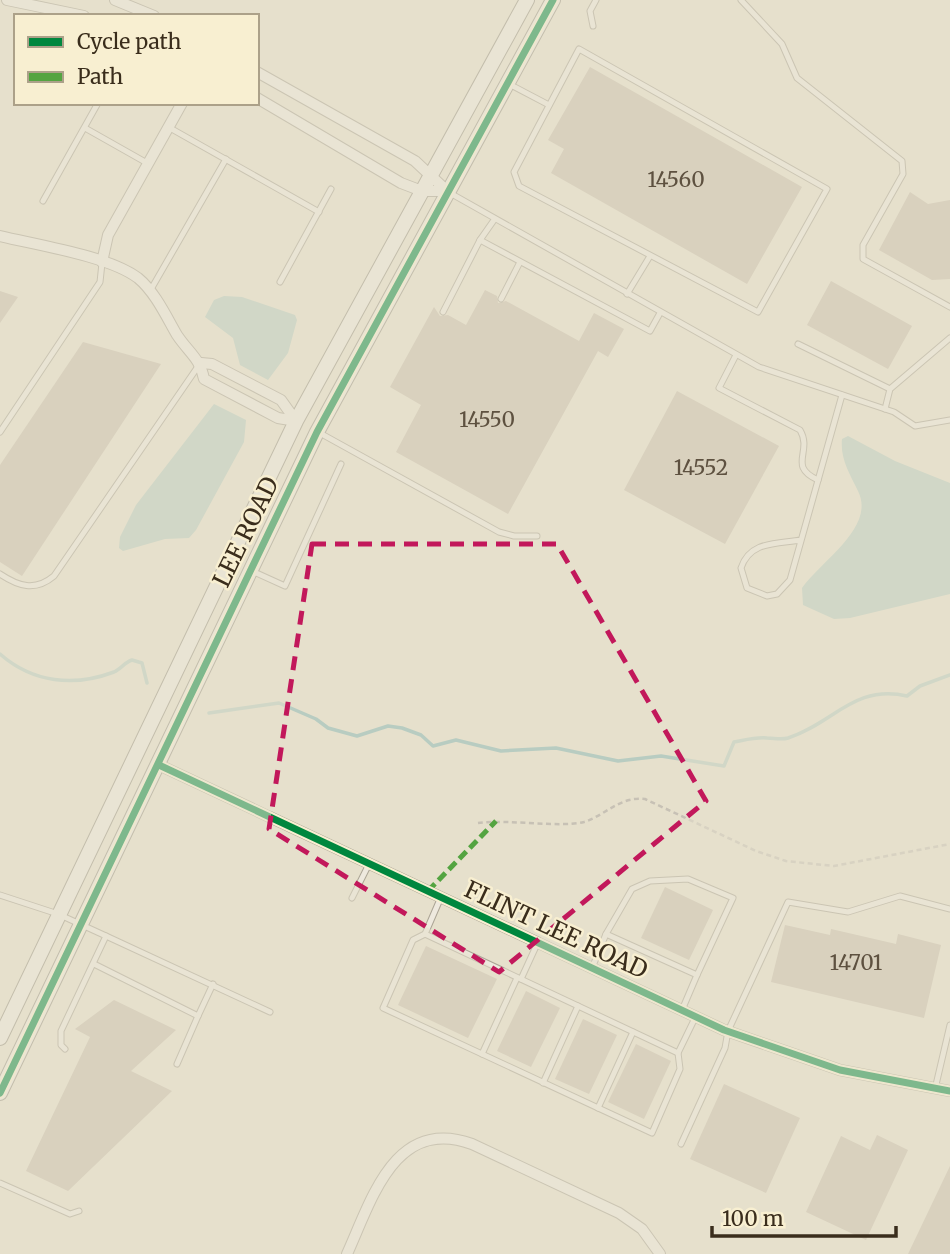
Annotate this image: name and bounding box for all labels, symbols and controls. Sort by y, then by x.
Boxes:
legend [14,14,259,105]
text: Cycle path [77,28,181,55]
text: Path [77,63,123,90]
house number: 14560 [647,166,705,193]
house number: 14550 [459,406,515,433]
house number: 14552 [674,454,728,481]
street label: LEE ROAD [206,472,286,592]
street label: FLINT LEE ROAD [460,874,653,986]
house number: 14701 [830,949,882,976]
scale bar [712,1194,896,1238]
text: 100 m [722,1205,784,1232]

